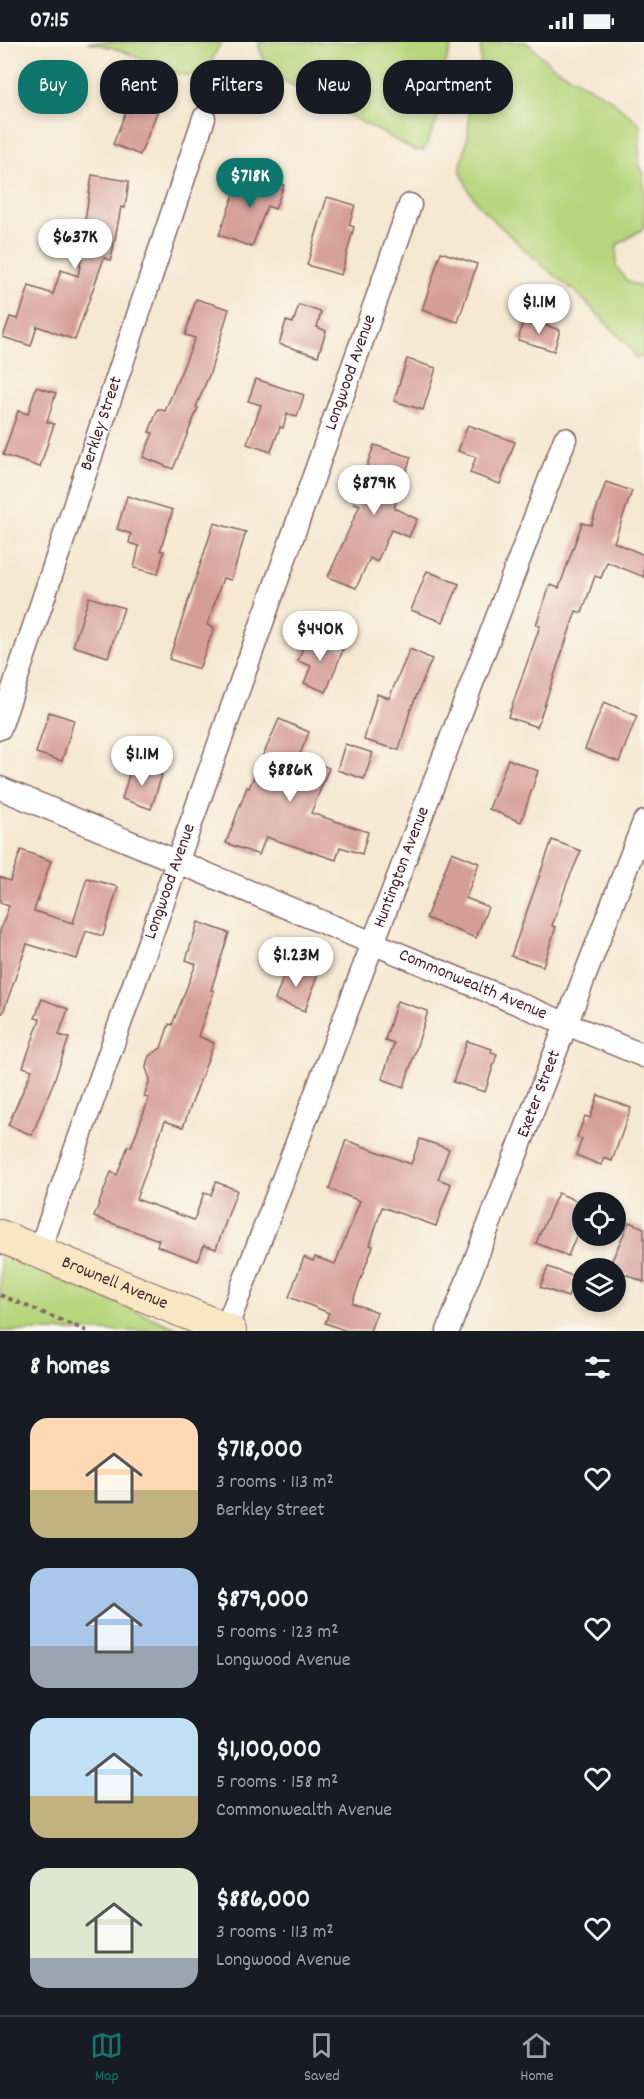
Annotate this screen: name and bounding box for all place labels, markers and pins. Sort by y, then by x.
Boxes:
pin: $718K [208,158,292,209]
pin: $637K [33,219,117,270]
pin: $1.1M [497,284,581,335]
pin: $879K [332,465,416,516]
pin: $440K [278,611,362,662]
pin: $1.1M [100,736,184,787]
pin: $886K [248,752,332,803]
pin: $1.23M [247,937,345,988]

